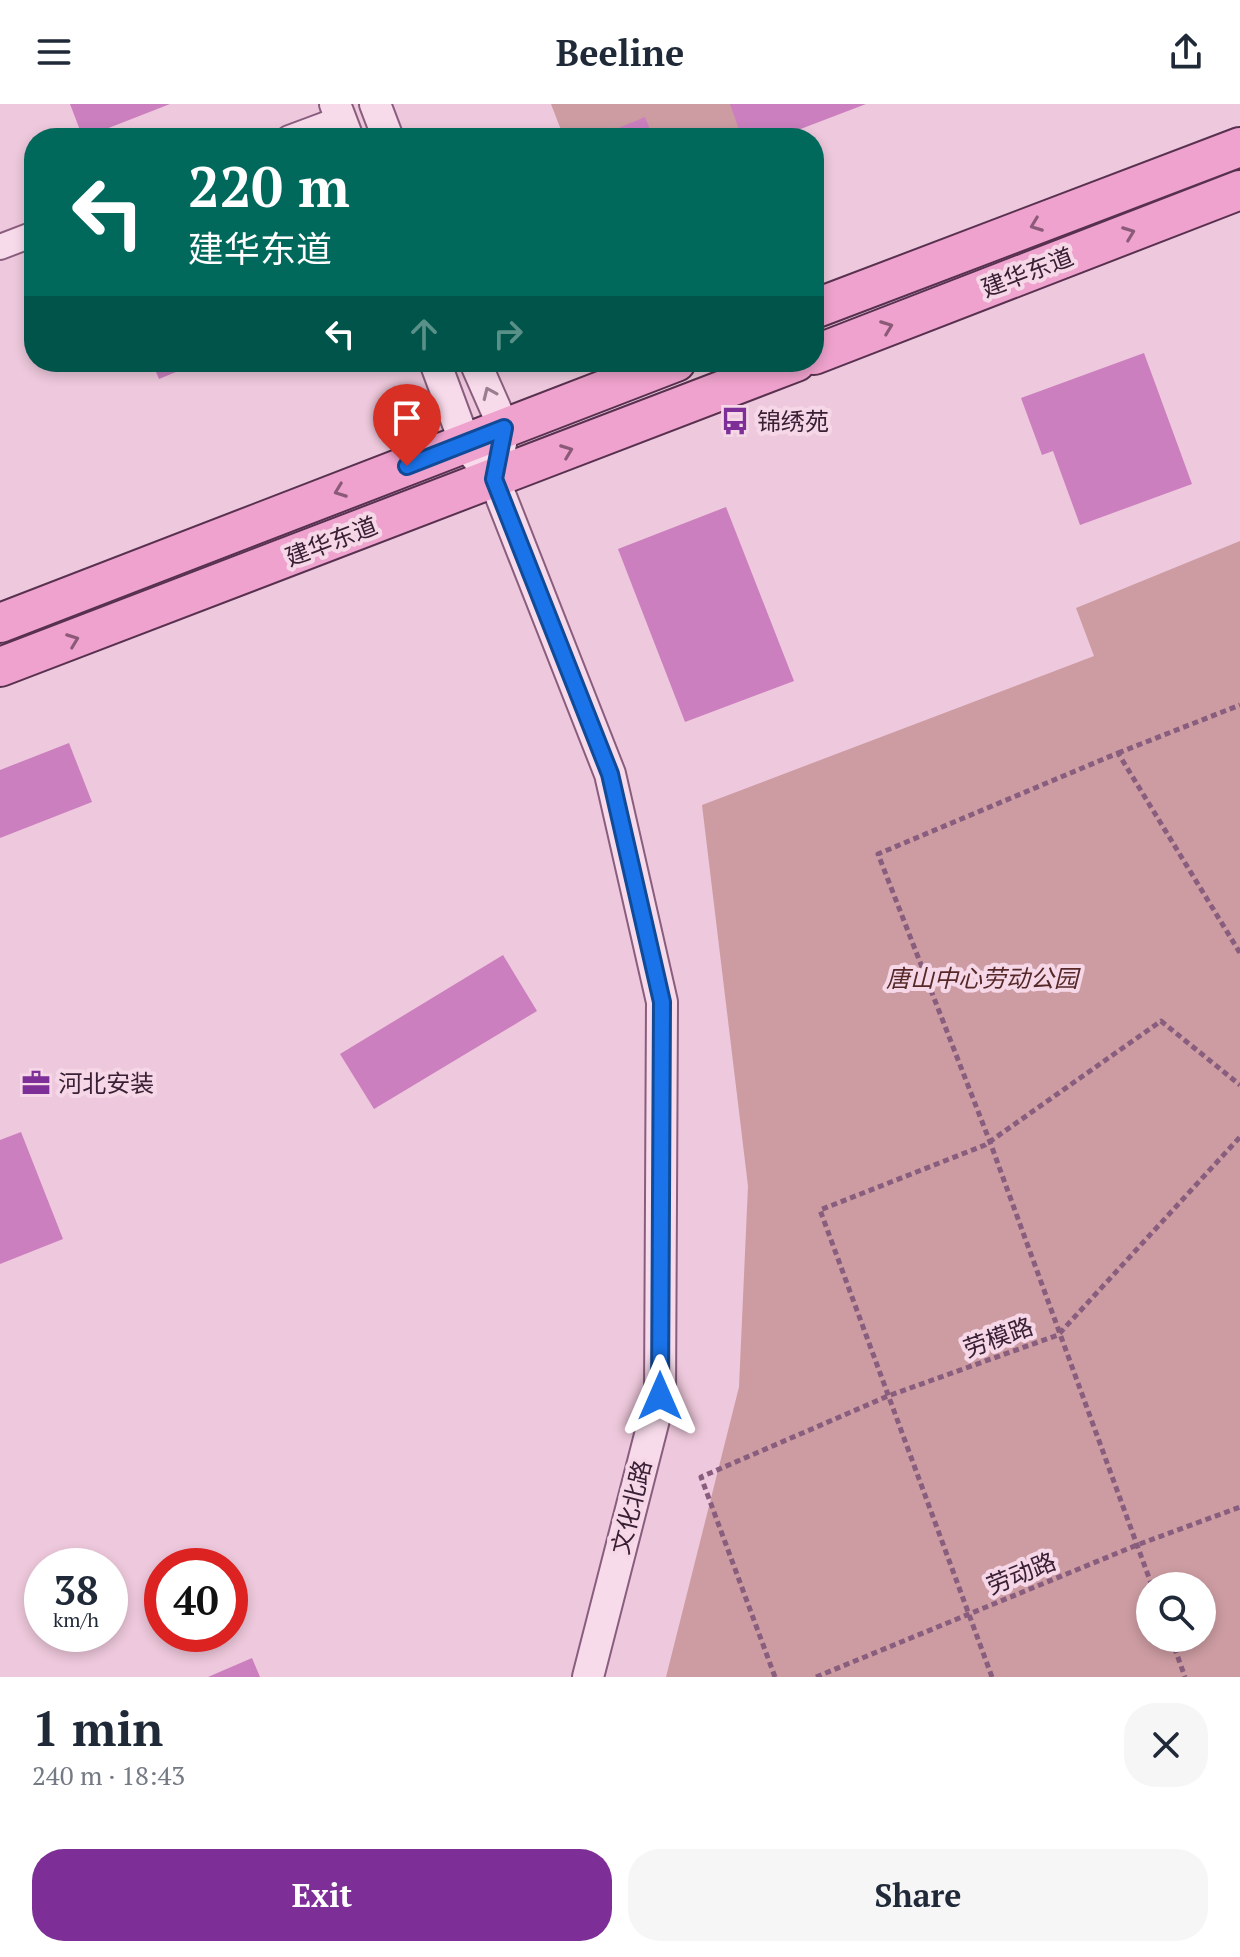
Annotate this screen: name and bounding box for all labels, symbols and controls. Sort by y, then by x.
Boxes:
text: Beeline [556,29,684,76]
icon: menu [32,30,76,74]
icon: share [1164,30,1208,74]
text: 220 m [188,149,350,223]
icon: left [56,160,160,264]
one-way arrow [1030,215,1044,232]
text: 建华东道 [188,225,332,272]
one-way arrow [1121,226,1135,243]
street label: 建华东道 [976,240,1078,304]
icon: left [318,312,362,356]
icon: ahead [402,312,446,356]
icon: right [486,312,530,356]
one-way arrow [879,320,893,337]
pin [373,384,441,466]
one-way arrow [482,387,498,401]
icon: arrive [385,396,429,440]
place label: 锦绣苑 [757,405,829,437]
bus stop icon: 锦绣苑 [720,406,750,436]
one-way arrow [559,444,573,461]
one-way arrow [334,481,348,498]
street label: 建华东道 [280,509,382,573]
one-way arrow [65,633,79,650]
park label: 唐山中心劳动公园 [886,962,1081,994]
place label: 河北安装 [58,1067,154,1099]
office icon: 河北安装 [21,1068,51,1098]
street label: 劳模路 [959,1310,1037,1364]
position arrow [618,1354,702,1438]
street label: 文化北路 [604,1457,658,1557]
street label: 劳动路 [982,1545,1060,1601]
speed limit sign: 40 [144,1548,248,1652]
text: 38 [53,1563,99,1616]
map controls [1136,1572,1216,1652]
button: search [1136,1572,1216,1652]
text: km/h [53,1606,99,1633]
text: 1 min [32,1696,163,1760]
button: close [1124,1703,1208,1787]
text: 240 m · 18:43 [32,1758,185,1792]
button: Exit [32,1849,612,1941]
button: Share [628,1849,1208,1941]

